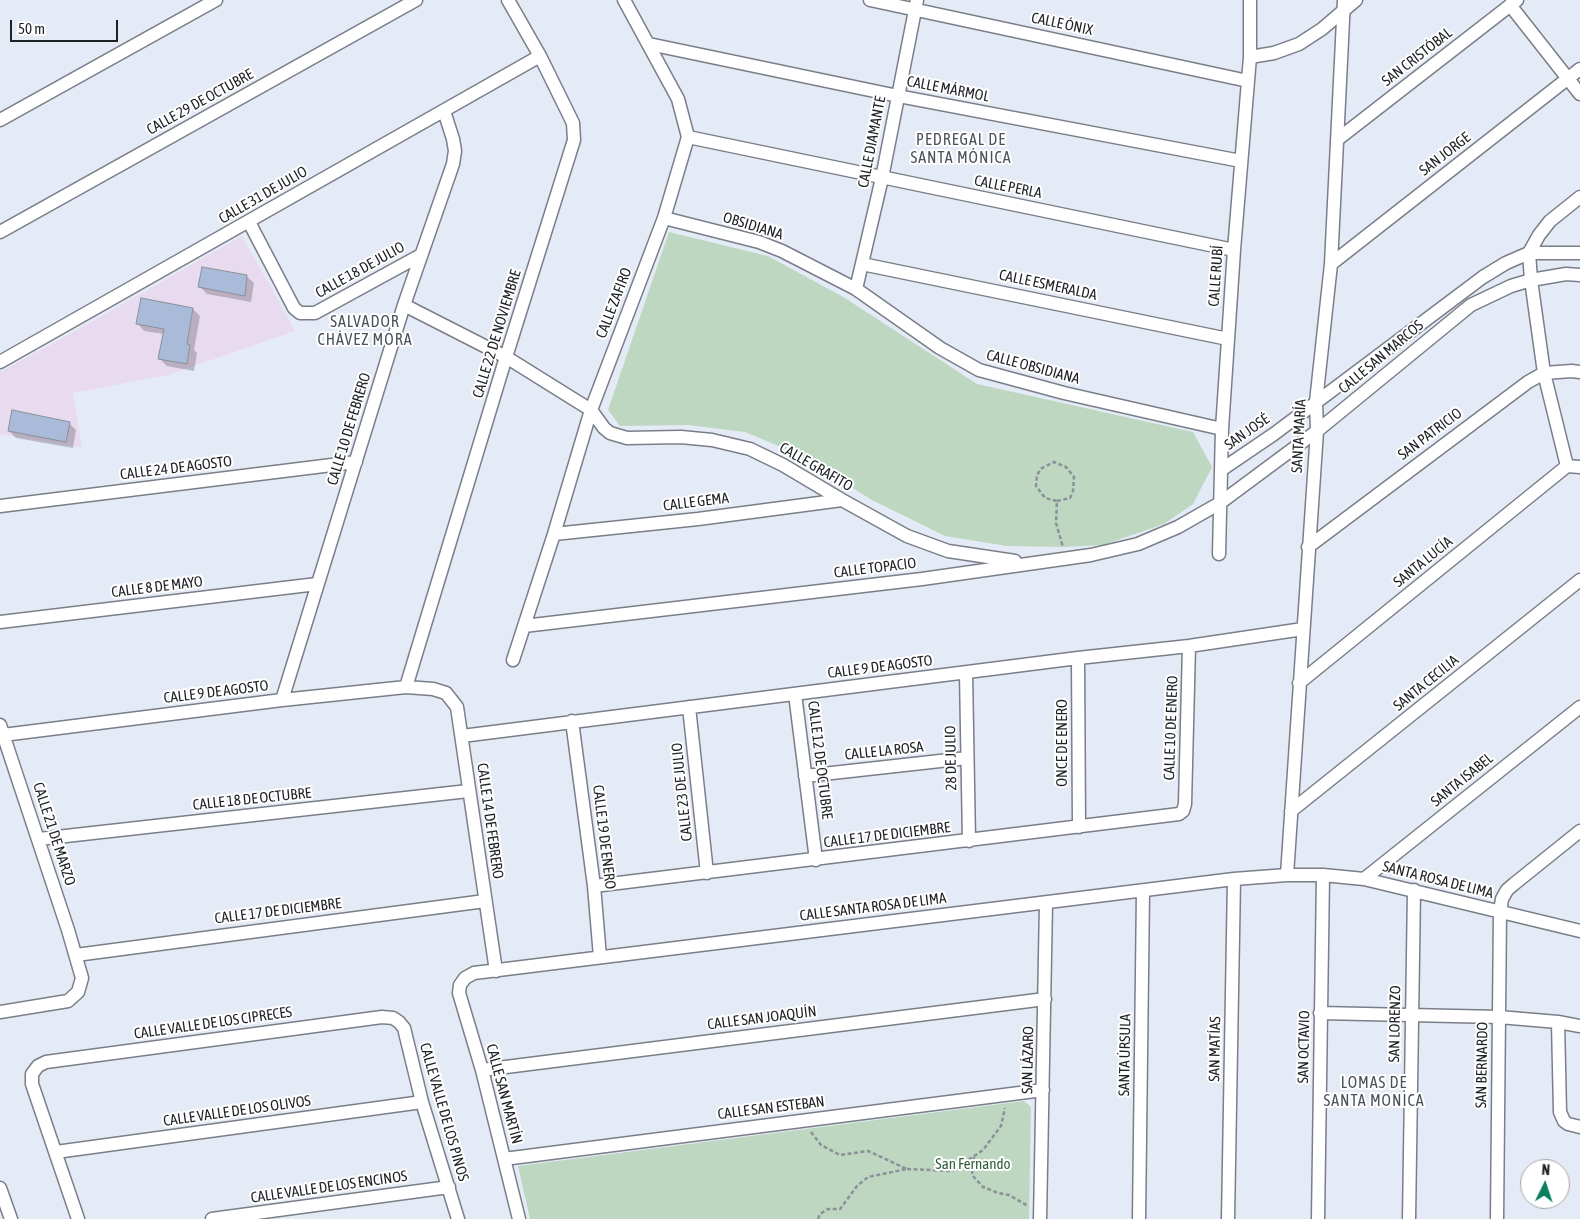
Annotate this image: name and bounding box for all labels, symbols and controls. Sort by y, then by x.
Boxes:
street label: CALLE ÓNIX [1030,9,1094,39]
scale bar [12,10,120,42]
text: 50 m [18,20,45,37]
street label: SAN CRISTÓBAL [1378,24,1456,90]
street label: CALLE 29 DE OCTUBRE [144,65,256,139]
street label: CALLE MÁRMOL [905,72,991,106]
street label: CALLE DIAMANTE [854,95,890,189]
street label: SAN JORGE [1416,128,1474,180]
district label: PEDREGAL DE SANTA MÓNICA [909,130,1013,168]
street label: CALLE 31 DE JULIO [216,162,310,228]
street label: CALLE PERLA [973,172,1043,202]
street label: OBSIDIANA [721,208,785,244]
street label: CALLE 18 DE JULIO [312,238,408,302]
street label: CALLE RUBÍ [1205,245,1227,307]
street label: CALLE ZAFIRO [592,265,636,341]
street label: CALLE ESMERALDA [997,266,1099,304]
street label: CALLE 22 DE NOVIEMBRE [469,268,525,400]
district label: SALVADOR CHÁVEZ MORA [316,312,414,350]
street label: CALLE SAN MARCOS [1335,316,1427,398]
street label: CALLE OBSIDIANA [984,346,1082,388]
street label: CALLE 10 DE FEBRERO [323,371,375,487]
street label: SANTA MARÍA [1288,399,1310,473]
street label: SAN PATRICIO [1395,404,1465,464]
street label: SAN JOSÉ [1221,410,1273,454]
street label: CALLE GRAFITO [776,439,856,495]
street label: CALLE 24 DE AGOSTO [119,452,233,484]
street label: CALLE GEMA [662,489,730,515]
street label: SANTA LUCÍA [1390,533,1456,591]
street label: CALLE TOPACIO [833,554,917,582]
street label: CALLE 8 DE MAYO [110,572,204,602]
street label: SANTA CECILIA [1390,651,1462,715]
street label: CALLE 9 DE AGOSTO [827,652,933,682]
street label: CALLE 10 DE ENERO [1160,675,1182,781]
street label: CALLE 9 DE AGOSTO [163,677,269,707]
street label: ONCE DE ENERO [1053,699,1071,787]
street label: CALLE 12 DE OCTUBRE [804,700,836,820]
street label: 28 DE JULIO [941,725,961,791]
street label: CALLE LA ROSA [844,738,924,764]
street label: CALLE 23 DE JULIO [668,742,696,842]
street label: SANTA ISABEL [1427,750,1497,810]
street label: CALLE 14 DE FEBRERO [473,762,507,880]
street label: CALLE 21 DE MARZO [29,780,79,888]
street label: CALLE 18 DE OCTUBRE [192,784,312,814]
street label: CALLE 19 DE ENERO [589,784,619,890]
street label: CALLE 17 DE DICIEMBRE [823,818,951,852]
street label: SANTA ROSA DE LIMA [1381,858,1495,902]
street label: CALLE SANTA ROSA DE LIMA [799,889,947,925]
street label: CALLE 17 DE DICIEMBRE [214,894,342,928]
street label: SAN LORENZO [1385,985,1405,1063]
street label: CALLE SAN JOAQUÍN [706,1002,818,1034]
street label: CALLE VALLE DE LOS CIPRECES [133,1003,293,1043]
street label: SAN OCTAVIO [1294,1010,1314,1084]
street label: SANTA ÚRSULA [1115,1014,1135,1096]
street label: SAN MATÍAS [1205,1016,1225,1082]
street label: SAN BERNARDO [1472,1022,1492,1108]
street label: SAN LÁZARO [1018,1026,1038,1094]
street label: CALLE VALLE DE LOS PINOS [416,1041,472,1183]
street label: CALLE SAN MARTÍN [482,1042,526,1146]
district label: LOMAS DE SANTA MONICA [1322,1073,1426,1111]
street label: CALLE VALLE DE LOS OLIVOS [162,1092,312,1130]
street label: CALLE SAN ESTEBAN [716,1093,826,1123]
park label: San Fernando [935,1155,1011,1173]
north arrow [1520,1159,1570,1209]
text: N [1541,1162,1551,1178]
street label: CALLE VALLE DE LOS ENCINOS [250,1167,408,1207]

